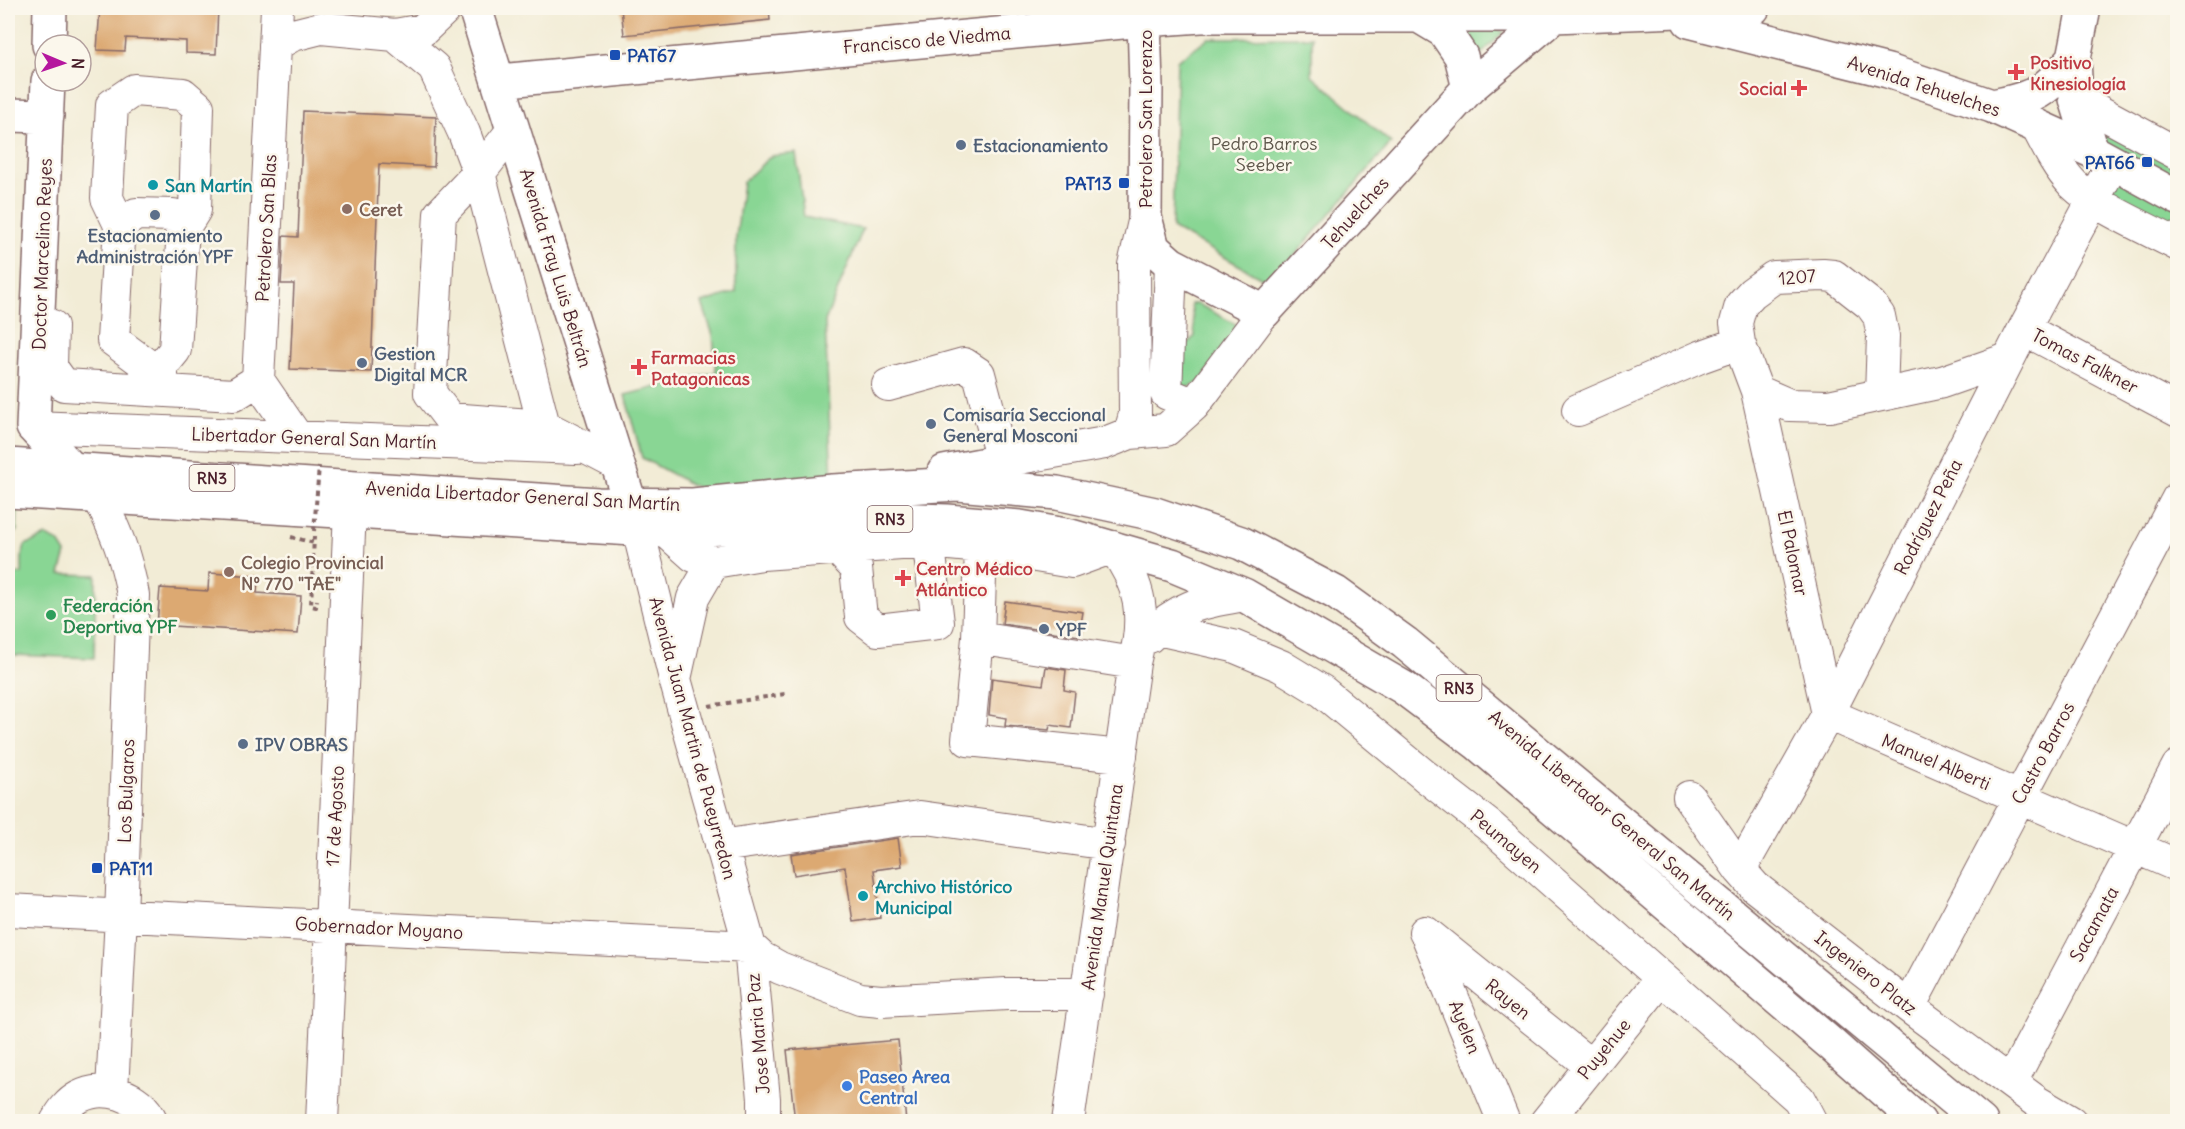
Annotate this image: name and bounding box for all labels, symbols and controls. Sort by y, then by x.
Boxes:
street label: Francisco de Viedma [842,21,1012,59]
street label: Petrolero San Lorenzo [1134,30,1157,208]
north arrow [33,33,93,93]
place label: PAT67 [627,44,676,67]
marker: PAT67 [608,48,622,62]
street label: Avenida Tehuelches [1845,50,2003,122]
place label: Positivo Kinesiología [2030,51,2126,95]
text: N [68,58,88,69]
marker: Positivo Kinesiología [2007,63,2025,81]
place label: Social [1739,77,1787,100]
marker: Social [1792,81,1806,95]
park label: Pedro Barros Seeber [1211,132,1317,176]
place label: Estacionamiento [973,134,1108,157]
marker: Estacionamiento [954,138,968,152]
place label: PAT66 [2084,151,2135,174]
street label: Petrolero San Blas [251,154,281,302]
marker: PAT66 [2140,155,2154,169]
street label: Doctor Marcelino Reyes [27,158,57,350]
street label: Avenida Fray Luis Beltrán [515,166,597,370]
place label: PAT13 [1065,172,1112,195]
street label: Tehuelches [1316,172,1394,254]
place label: San Martín [165,174,253,197]
marker: PAT13 [1117,176,1131,190]
marker: San Martín [146,178,160,192]
place label: Ceret [359,198,404,221]
marker: Ceret [340,202,354,216]
marker: Estacionamiento Administración YPF [148,208,162,222]
place label: Estacionamiento Administración YPF [77,224,234,268]
street label: 1207 [1777,264,1817,290]
street label: Tomas Falkner [2028,323,2143,399]
place label: Gestion Digital MCR [374,342,468,386]
place label: Farmacias Patagonicas [651,346,750,390]
marker: Gestion Digital MCR [355,356,369,370]
marker: Farmacias Patagonicas [632,360,646,374]
place label: Comisaría Seccional General Mosconi [943,403,1106,447]
marker: Comisaría Seccional General Mosconi [924,417,938,431]
street label: Libertador General San Martín [191,422,437,454]
street label: Rodríguez Peña [1889,455,1967,579]
road number: RN3 [190,465,234,491]
street label: Avenida Libertador General San Martín [365,476,681,516]
road number: RN3 [868,506,912,532]
street label: El Palomar [1773,508,1813,599]
place label: Colegio Provincial Nº 770 "TAE" [241,551,384,595]
place label: Centro Médico Atlántico [916,557,1033,601]
marker: Colegio Provincial Nº 770 "TAE" [222,565,236,579]
marker: Centro Médico Atlántico [894,569,912,587]
place label: Federación Deportiva YPF [63,594,178,638]
street label: Avenida Juan Martin de Pueyrredon [644,594,742,882]
marker: Federación Deportiva YPF [44,608,58,622]
place label: YPF [1055,618,1088,641]
marker: YPF [1037,622,1051,636]
road number: RN3 [1436,675,1482,701]
street label: Castro Barros [2006,698,2080,808]
street label: Avenida Libertador General San Martín [1484,705,1740,925]
street label: Manuel Alberti [1878,729,1994,795]
place label: IPV OBRAS [255,733,348,756]
marker: IPV OBRAS [236,737,250,751]
street label: Los Bulgaros [113,738,139,844]
street label: 17 de Agosto [321,765,349,867]
street label: Avenida Manuel Quintana [1076,782,1128,992]
street label: Peumayen [1465,804,1547,878]
place label: PAT11 [109,857,153,880]
marker: PAT11 [90,861,104,875]
place label: Archivo Histórico Municipal [875,875,1012,919]
street label: Sacamata [2065,882,2123,966]
marker: Archivo Histórico Municipal [856,889,870,903]
street label: Gobernador Moyano [294,912,464,944]
street label: Ingeniero Platz [1810,926,1922,1020]
street label: Jose Maria Paz [741,972,775,1095]
street label: Rayen [1481,974,1535,1024]
street label: Ayelen [1444,997,1486,1057]
street label: Puyehue [1573,1014,1635,1084]
place label: Paseo Area Central [859,1065,950,1109]
marker: Paseo Area Central [840,1079,854,1093]

